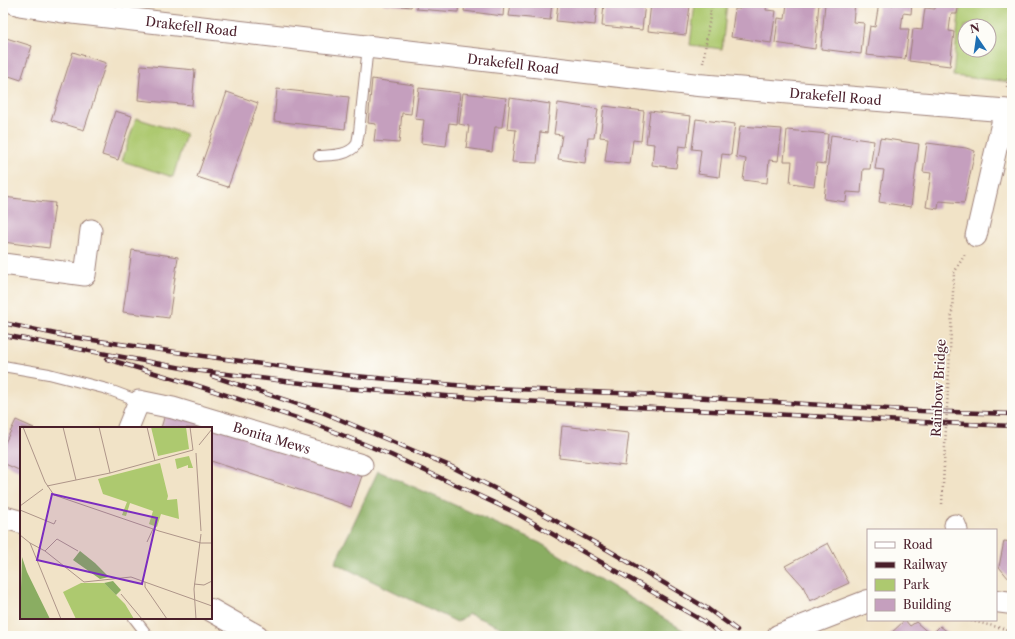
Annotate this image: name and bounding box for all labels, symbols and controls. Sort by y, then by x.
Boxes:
street label: Drakefell Road [145,13,238,40]
north arrow [957,18,997,58]
text: N [969,20,981,36]
street label: Drakefell Road [466,50,560,77]
street label: Drakefell Road [789,85,882,108]
street label: Rainbow Bridge [927,339,949,437]
street label: Bonita Mews [231,419,313,457]
inset map [20,427,212,619]
legend [867,529,997,621]
text: Road [903,537,933,552]
text: Railway [903,557,948,572]
text: Park [903,577,930,592]
text: Building [903,597,951,612]

